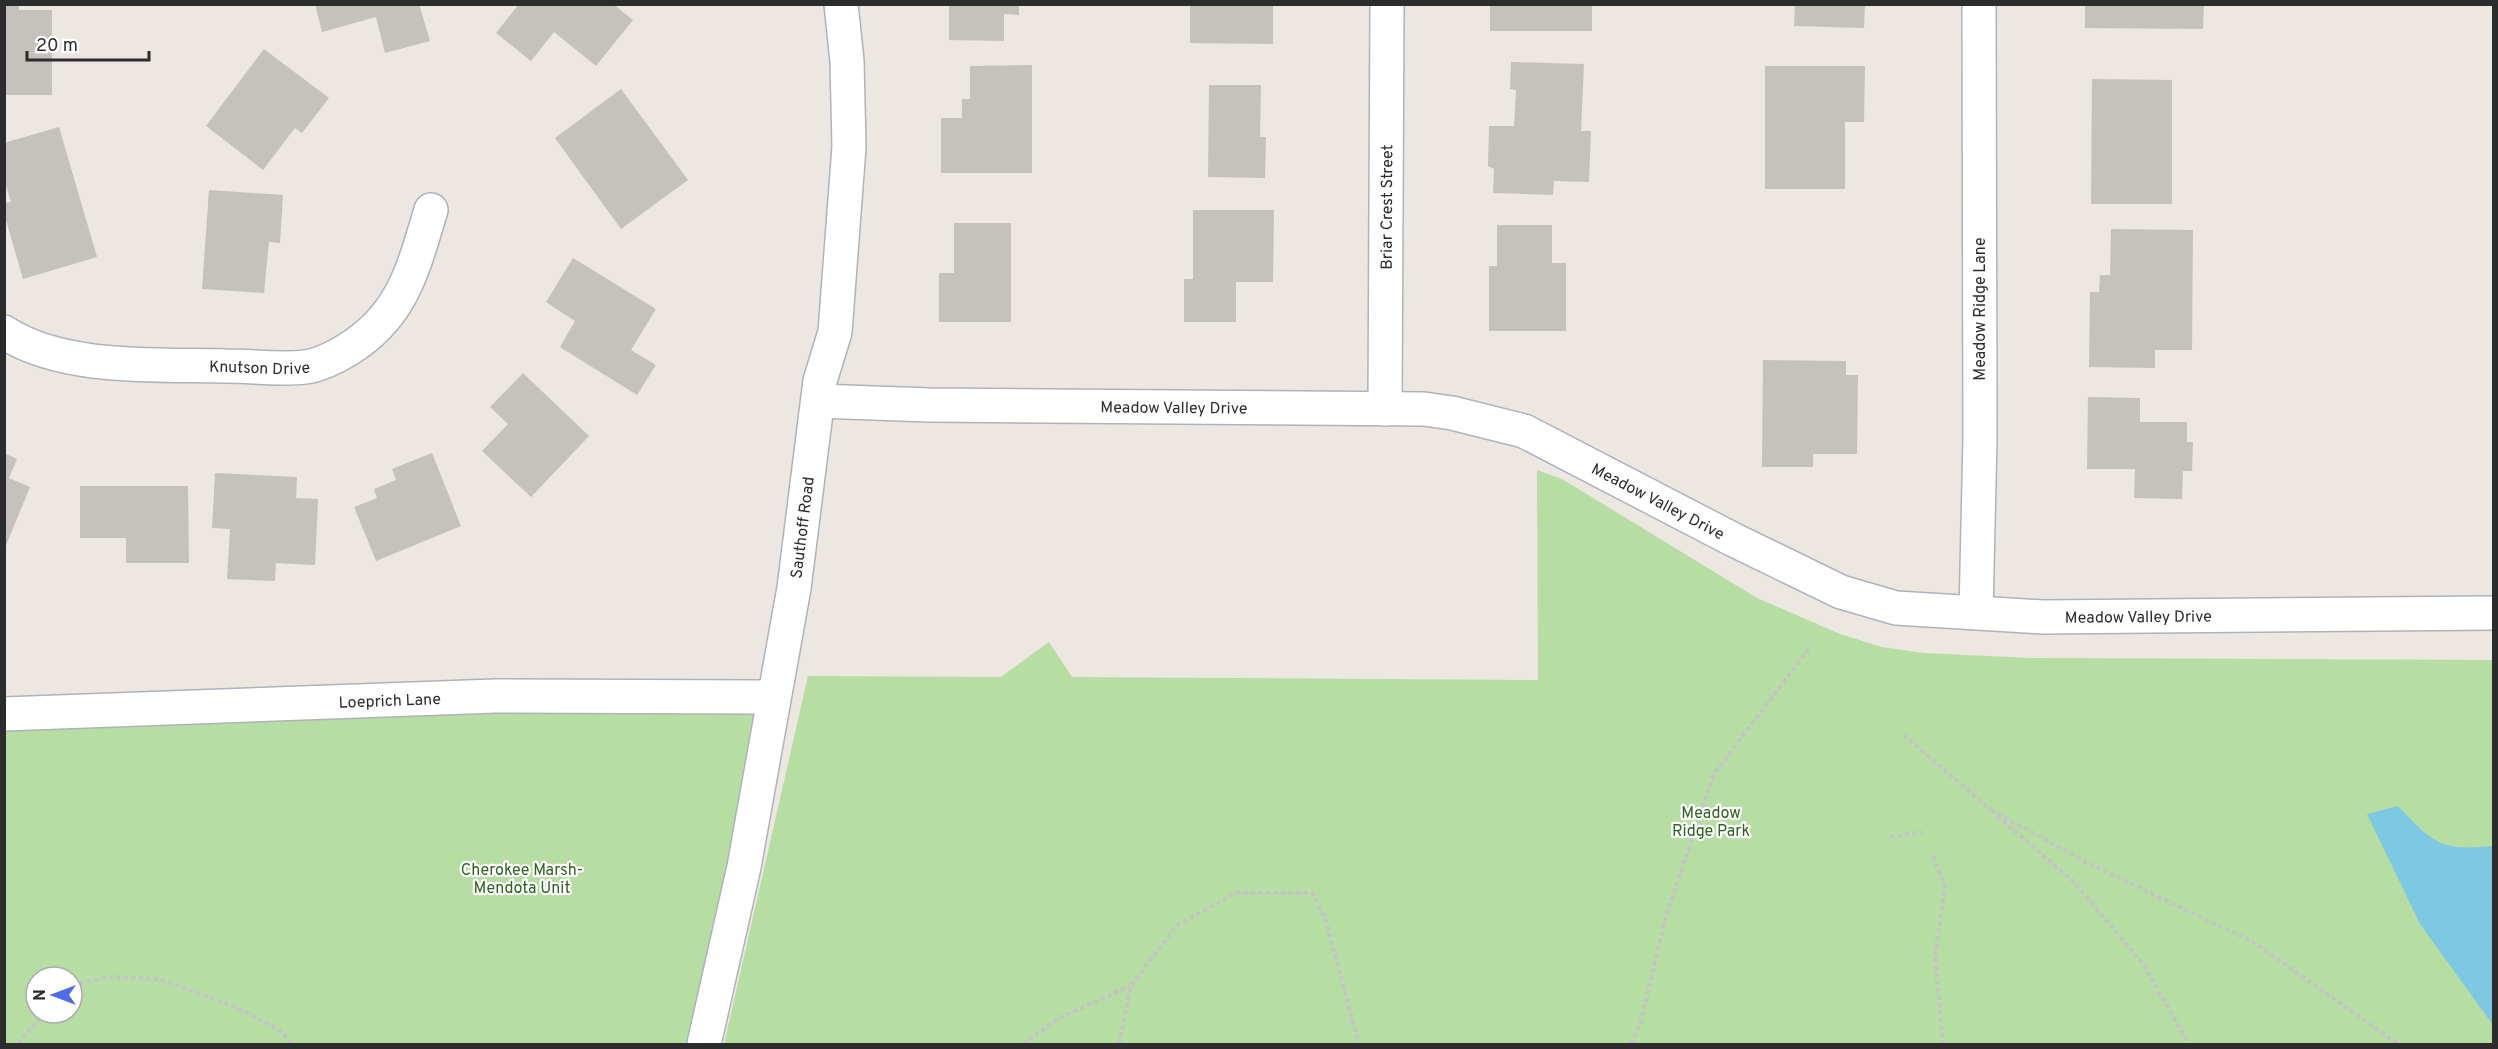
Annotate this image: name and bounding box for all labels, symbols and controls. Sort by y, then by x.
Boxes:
scale bar [27,24,148,62]
text: 20 m [36,35,78,58]
street label: Briar Crest Street [1378,144,1398,270]
street label: Meadow Ridge Lane [1971,237,1991,381]
street label: Knutson Drive [209,358,311,380]
street label: Meadow Valley Drive [1100,398,1248,420]
street label: Meadow Valley Drive [1588,460,1727,545]
street label: Sauthoff Road [787,475,820,580]
street label: Meadow Valley Drive [2065,608,2212,629]
street label: Loeprich Lane [338,690,441,714]
park label: Meadow Ridge Park [1672,804,1750,842]
park label: Cherokee Marsh- Mendota Unit [461,861,583,899]
north arrow [24,965,84,1025]
text: N [31,989,51,1001]

